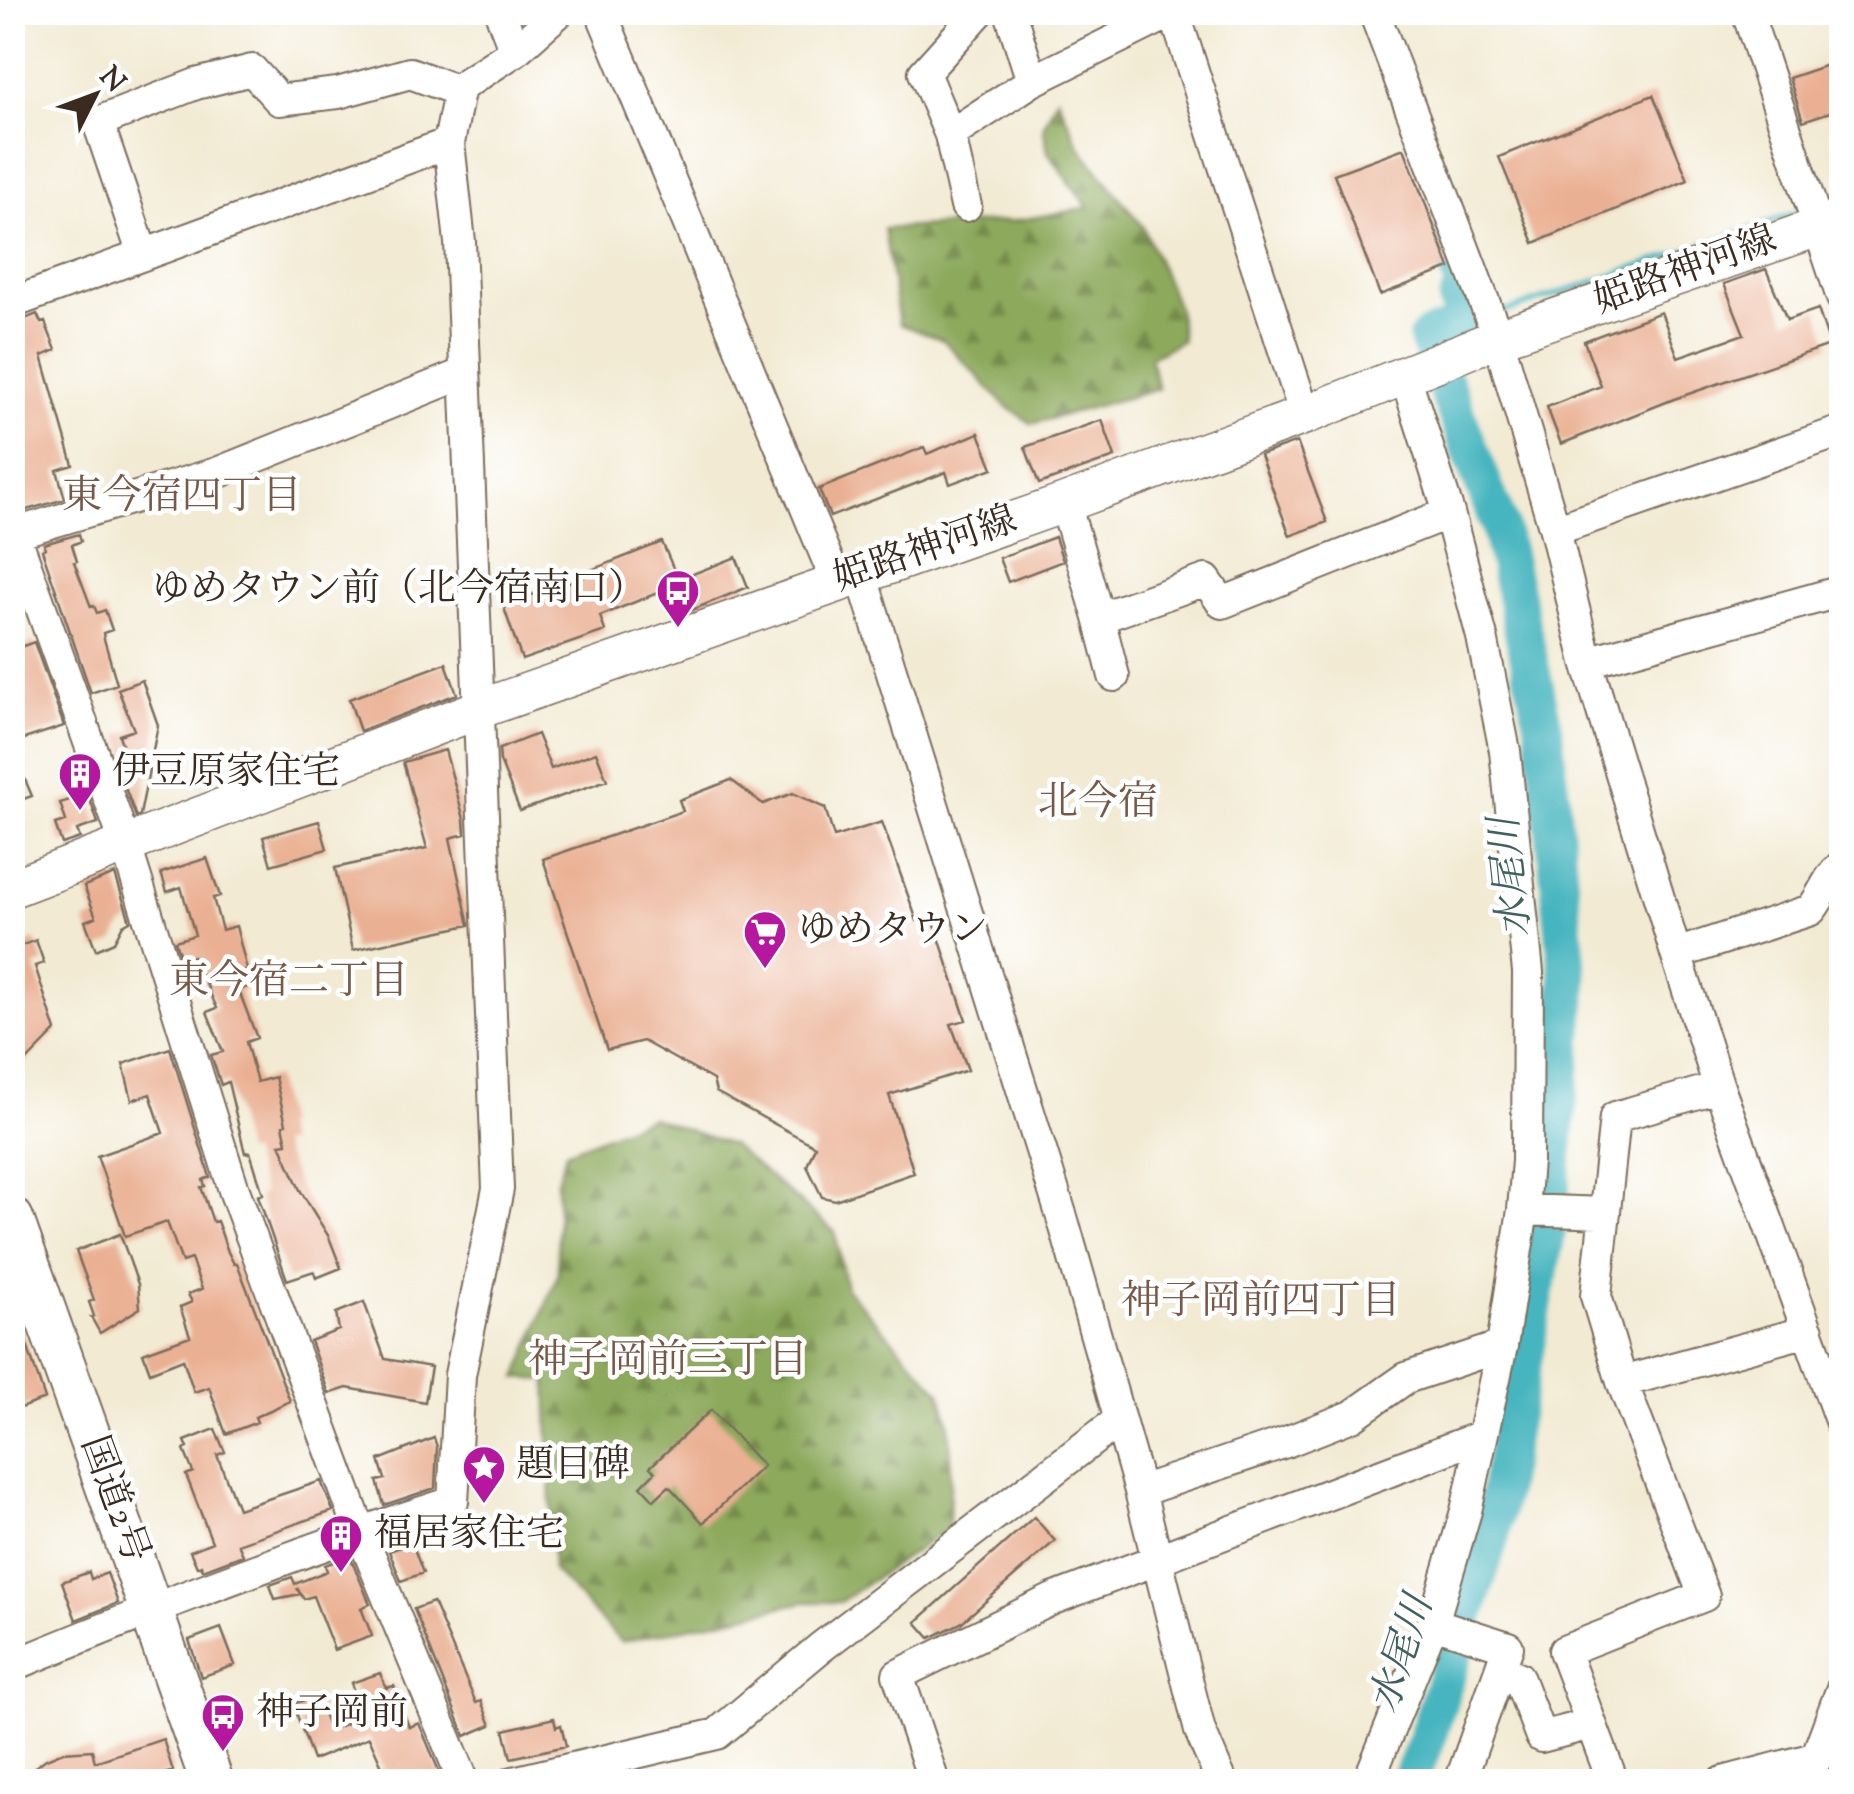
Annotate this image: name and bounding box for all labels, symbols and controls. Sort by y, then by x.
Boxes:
north arrow [45,45,145,145]
text: N [89,59,134,102]
street label: 姫路神河線 [1587,214,1785,330]
district label: 東今宿四丁目 [62,470,302,527]
street label: 姫路神河線 [827,495,1025,607]
place label: ゆめタウン前（北今宿南口） [152,564,646,618]
bus stop icon: ゆめタウン前（北今宿南口） [655,568,701,629]
place label: 伊豆原家住宅 [112,747,340,801]
building icon: 伊豆原家住宅 [57,751,103,812]
district label: 北今宿 [1038,776,1158,833]
water label: 水尾川 [1478,810,1548,940]
place label: ゆめタウン [798,905,988,959]
supermarket icon: ゆめタウン [742,909,788,970]
district label: 東今宿二丁目 [169,955,409,1012]
district label: 神子岡前四丁目 [1121,1275,1401,1332]
district label: 神子岡前三丁目 [528,1334,808,1391]
street label: 国道2号 [65,1429,161,1571]
place label: 題目碑 [516,1440,630,1494]
place icon: 題目碑 [461,1444,507,1505]
place label: 福居家住宅 [374,1509,564,1563]
building icon: 福居家住宅 [318,1513,364,1574]
water label: 水尾川 [1358,1585,1451,1721]
place label: 神子岡前 [256,1688,408,1742]
bus stop icon: 神子岡前 [200,1692,246,1753]

